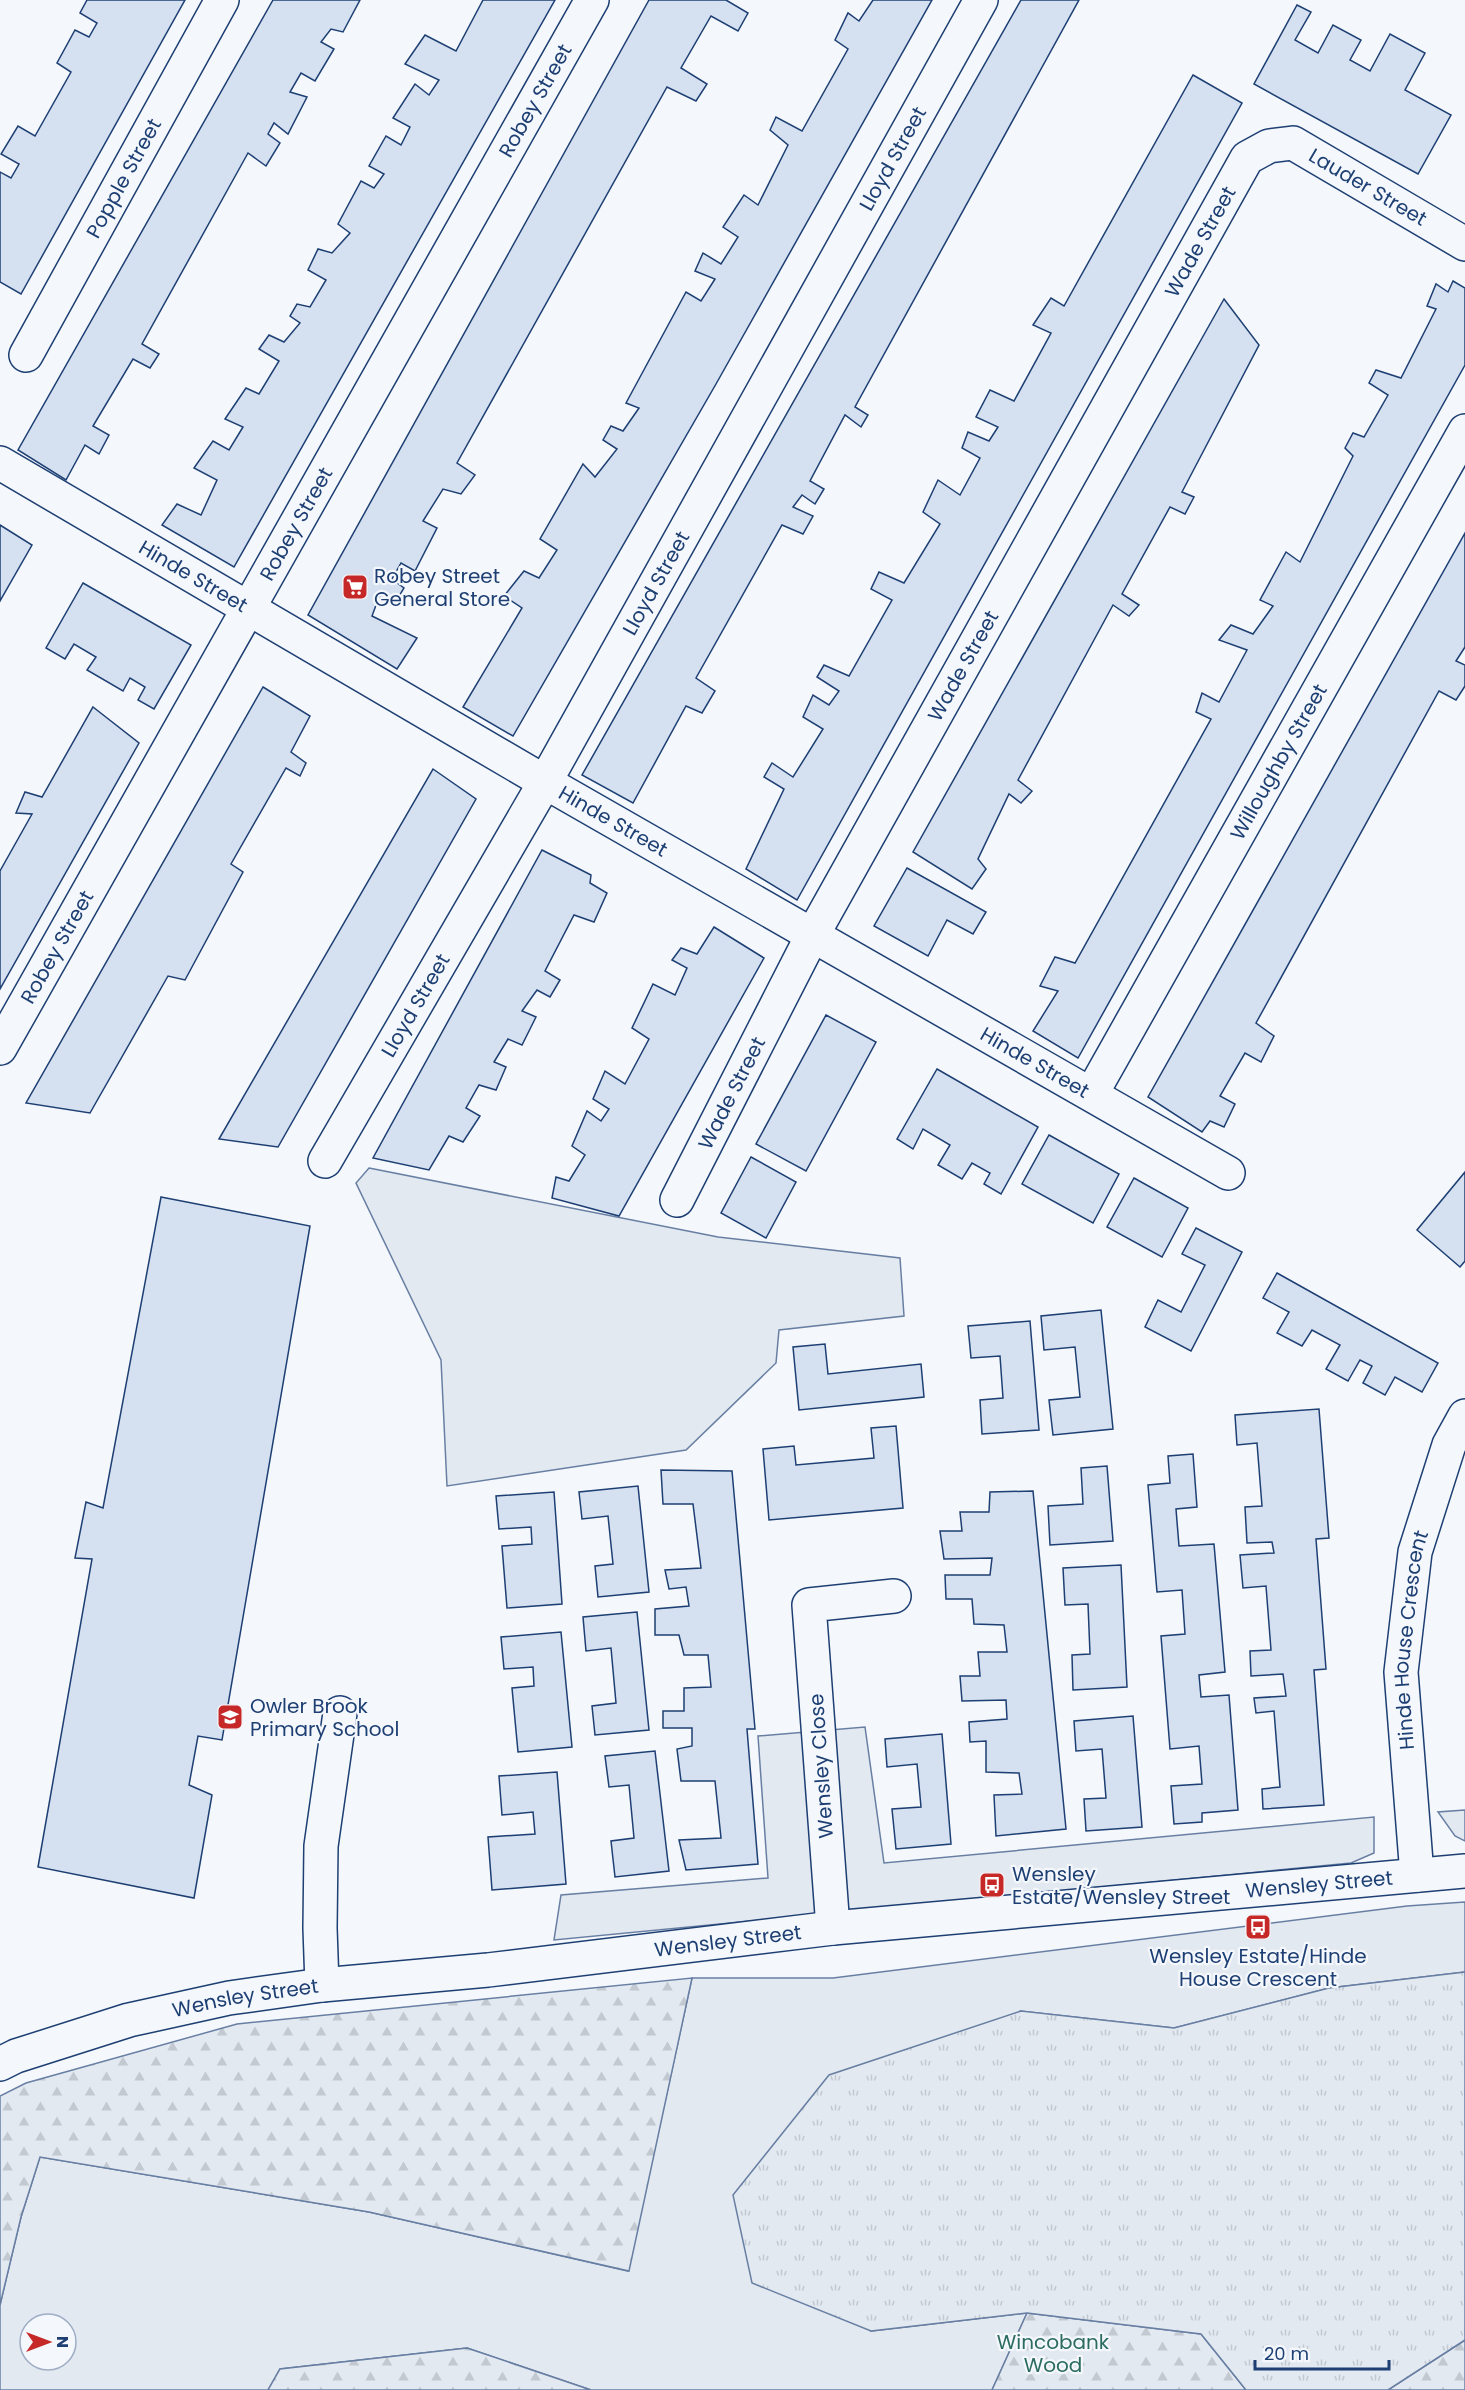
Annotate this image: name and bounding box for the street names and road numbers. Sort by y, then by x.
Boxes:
street label: Robey Street [492,39,578,162]
street label: Lloyd Street [852,101,933,216]
street label: Popple Street [79,113,168,243]
street label: Lauder Street [1304,141,1432,233]
street label: Wade Street [1158,181,1242,302]
street label: Robey Street [253,462,339,586]
street label: Lloyd Street [616,526,696,640]
street label: Hinde Street [134,533,253,619]
street label: Wade Street [921,605,1005,726]
street label: Willoughby Street [1223,679,1334,845]
street label: Hinde Street [553,779,673,863]
street label: Robey Street [14,885,100,1009]
street label: Lloyd Street [374,949,456,1062]
street label: Hinde Street [975,1020,1095,1105]
street label: Wade Street [691,1032,772,1154]
street label: Hinde House Crescent [1387,1527,1435,1751]
street label: Wensley Close [802,1693,840,1839]
street label: Wensley Street [1244,1864,1394,1905]
street label: Wensley Street [653,1918,803,1964]
street label: Wensley Street [170,1972,320,2024]

